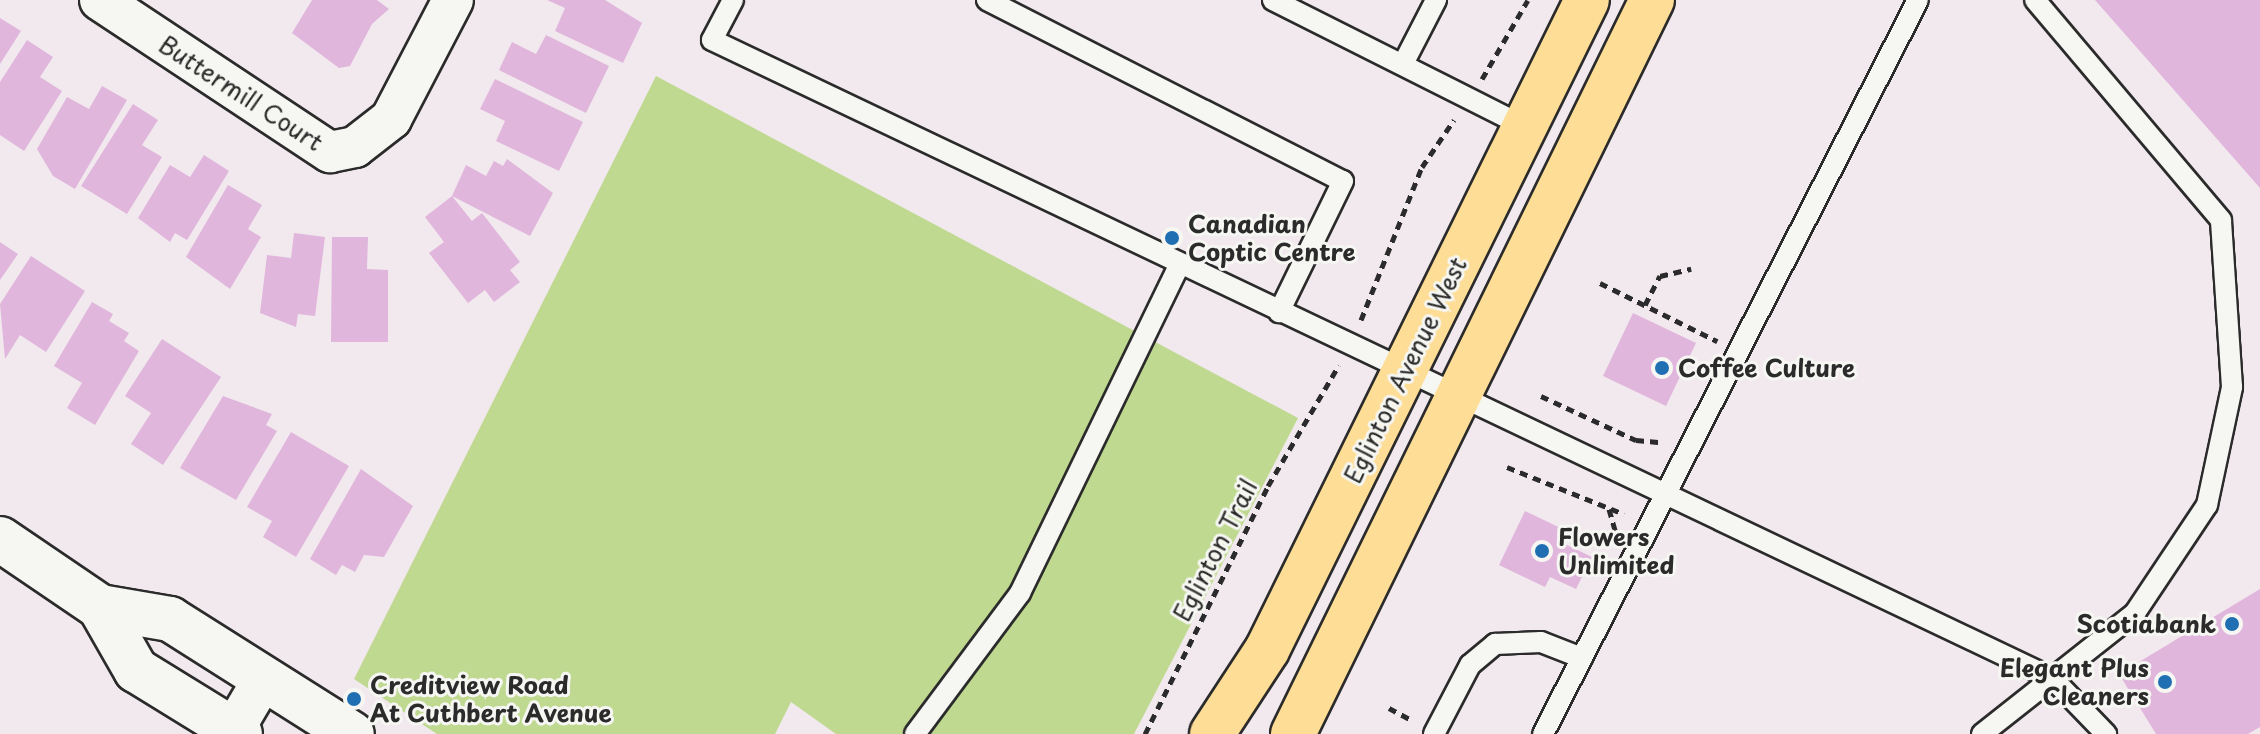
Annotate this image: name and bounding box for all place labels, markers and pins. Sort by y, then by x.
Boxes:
place label: Canadian Coptic Centre [1188,210,1357,266]
marker: Canadian Coptic Centre [1163,229,1181,247]
place label: Coffee Culture [1678,354,1857,382]
marker: Coffee Culture [1653,359,1671,377]
place label: Flowers Unlimited [1558,523,1674,579]
marker: Flowers Unlimited [1533,542,1551,560]
place label: Scotiabank [2076,610,2216,638]
marker: Scotiabank [2223,615,2241,633]
place label: Elegant Plus Cleaners [2001,654,2149,710]
place label: Creditview Road At Cuthbert Avenue [370,671,613,727]
marker: Elegant Plus Cleaners [2156,673,2174,691]
marker: Creditview Road At Cuthbert Avenue [345,690,363,708]

